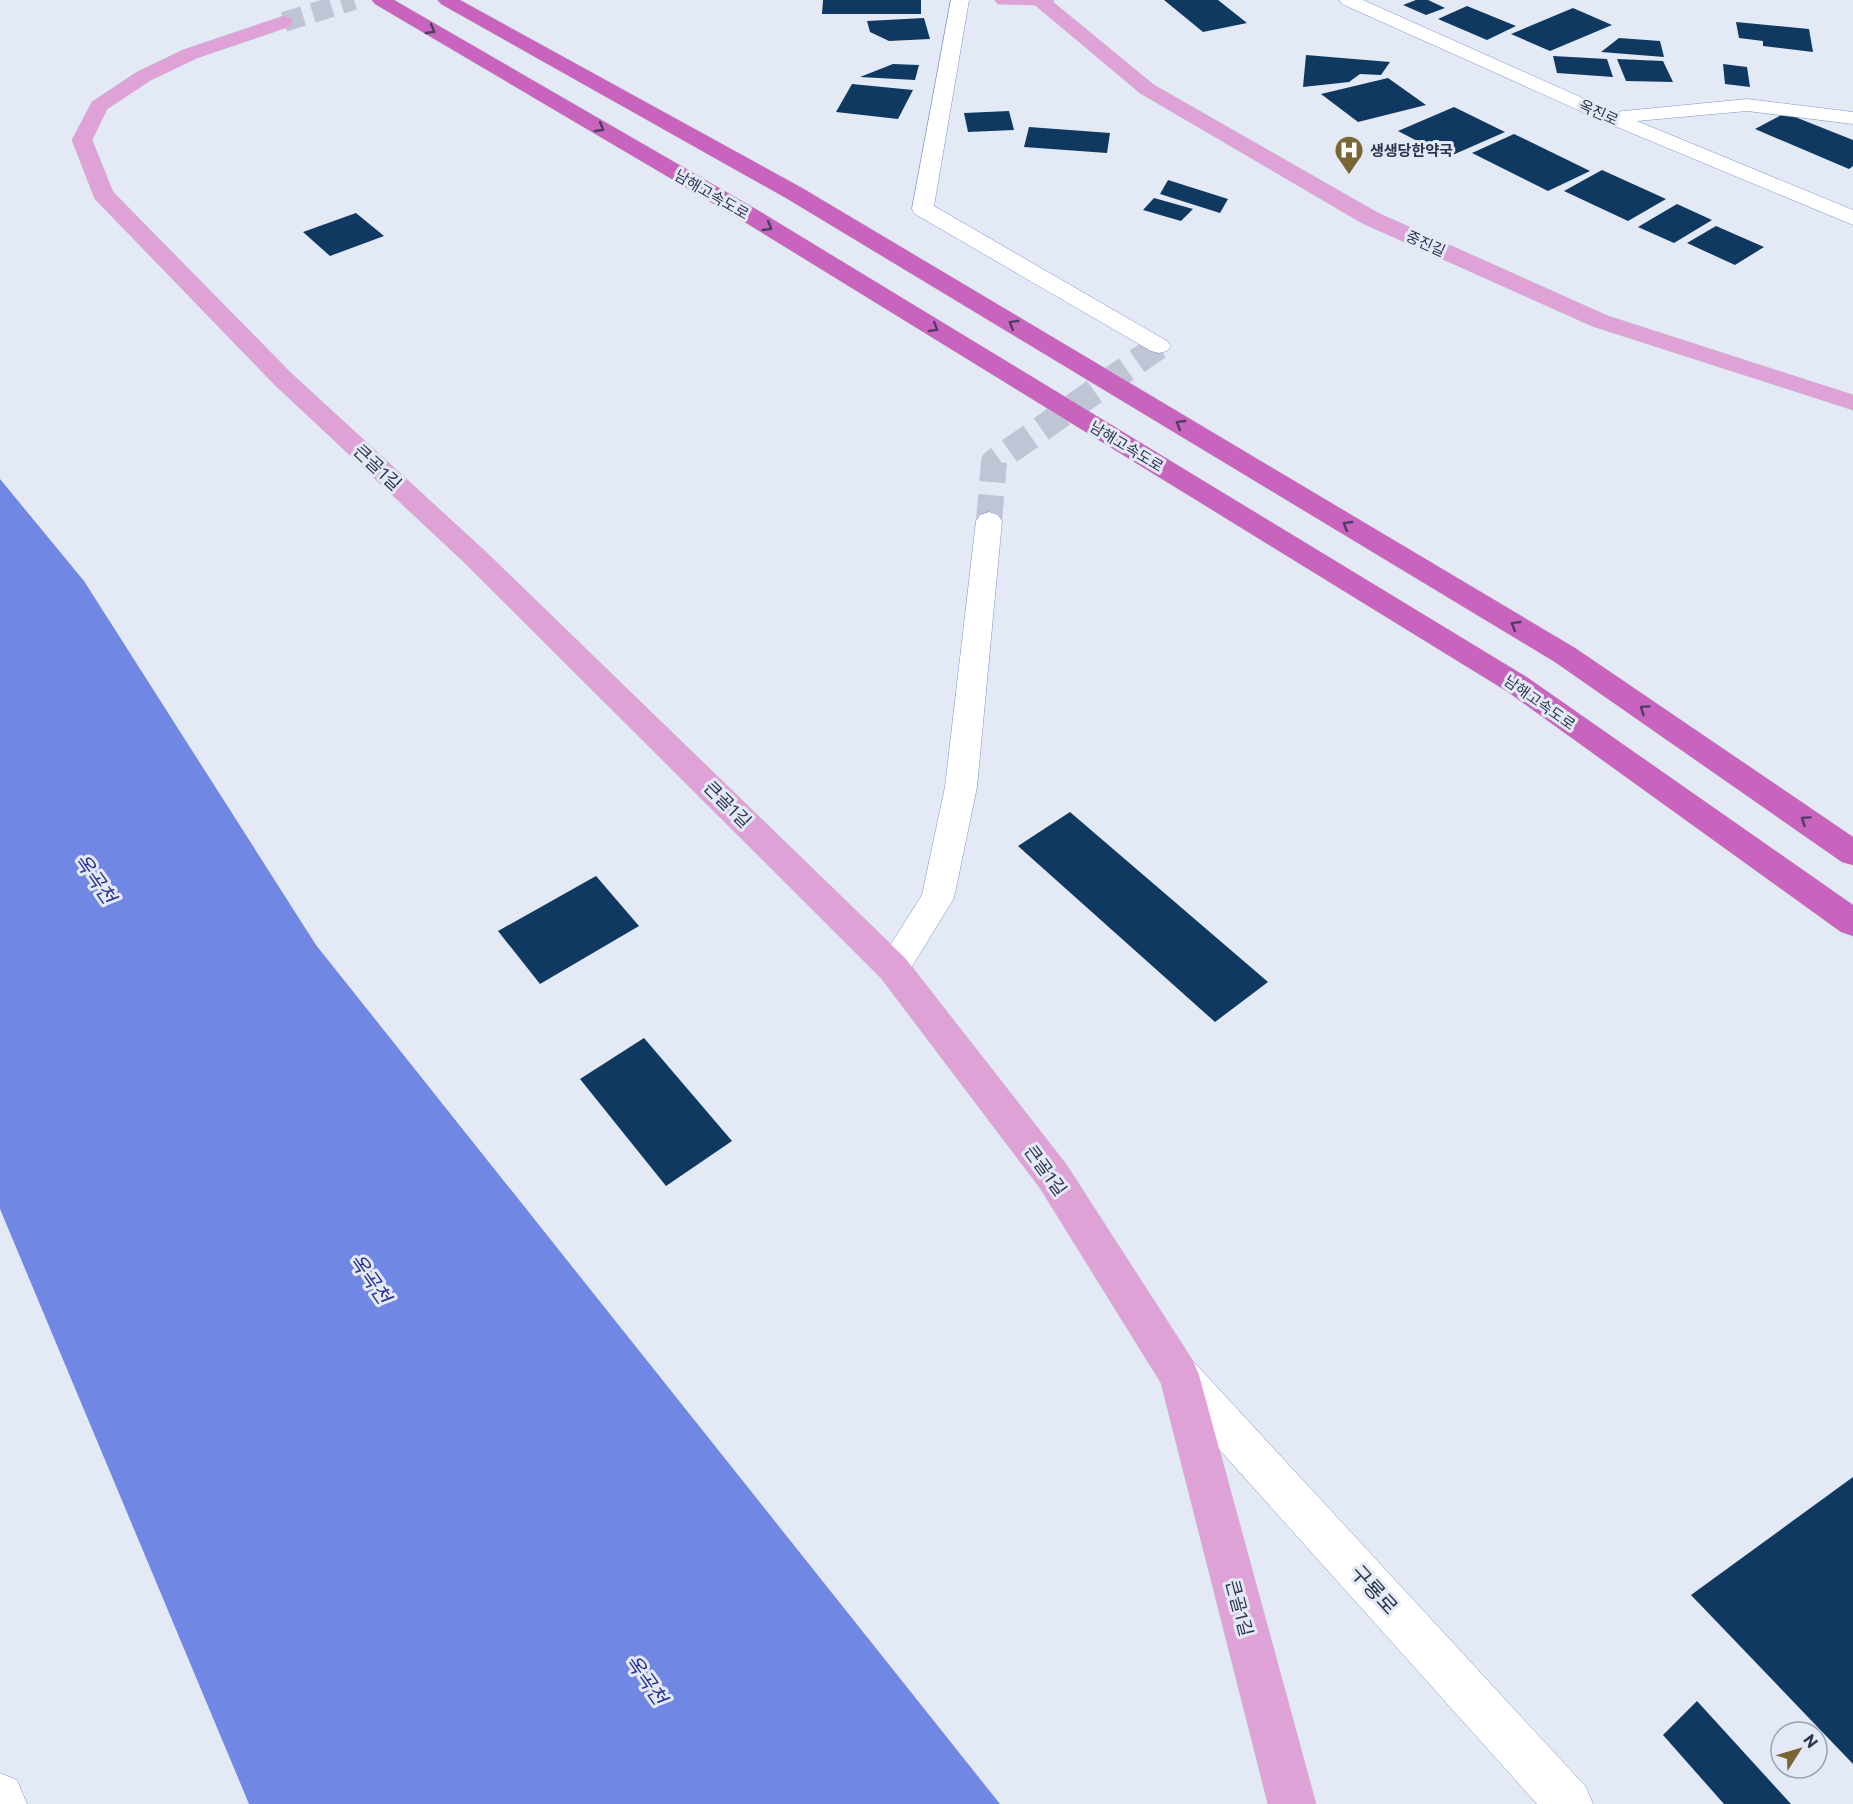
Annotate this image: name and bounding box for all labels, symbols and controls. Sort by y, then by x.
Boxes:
one-way arrow [425,22,435,34]
street label: 옥진로 [1576,95,1622,129]
one-way arrow [594,121,604,132]
hospital icon: 생생당한약국 [1333,134,1365,176]
place label: 생생당한약국 [1370,141,1453,159]
street label: 남해고속도로 [672,166,752,222]
one-way arrow [762,219,772,231]
street label: 중진길 [1403,226,1449,260]
one-way arrow [1009,320,1019,332]
one-way arrow [928,321,938,333]
street label: 남해고속도로 [1087,417,1167,475]
one-way arrow [1176,420,1186,432]
street label: 큰골1길 [350,439,406,495]
one-way arrow [1343,520,1353,532]
one-way arrow [1511,620,1521,632]
street label: 남해고속도로 [1501,671,1579,733]
one-way arrow [1640,705,1651,716]
street label: 큰골1길 [700,776,756,832]
one-way arrow [1800,816,1811,827]
water label: 옥곡천 [70,849,123,910]
street label: 큰골1길 [1020,1140,1072,1200]
water label: 옥곡천 [345,1249,398,1310]
street label: 구룡로 [1346,1559,1404,1619]
street label: 큰골1길 [1222,1577,1258,1639]
water label: 옥곡천 [621,1650,674,1711]
north arrow [1769,1720,1829,1780]
text: N [1800,1730,1823,1751]

